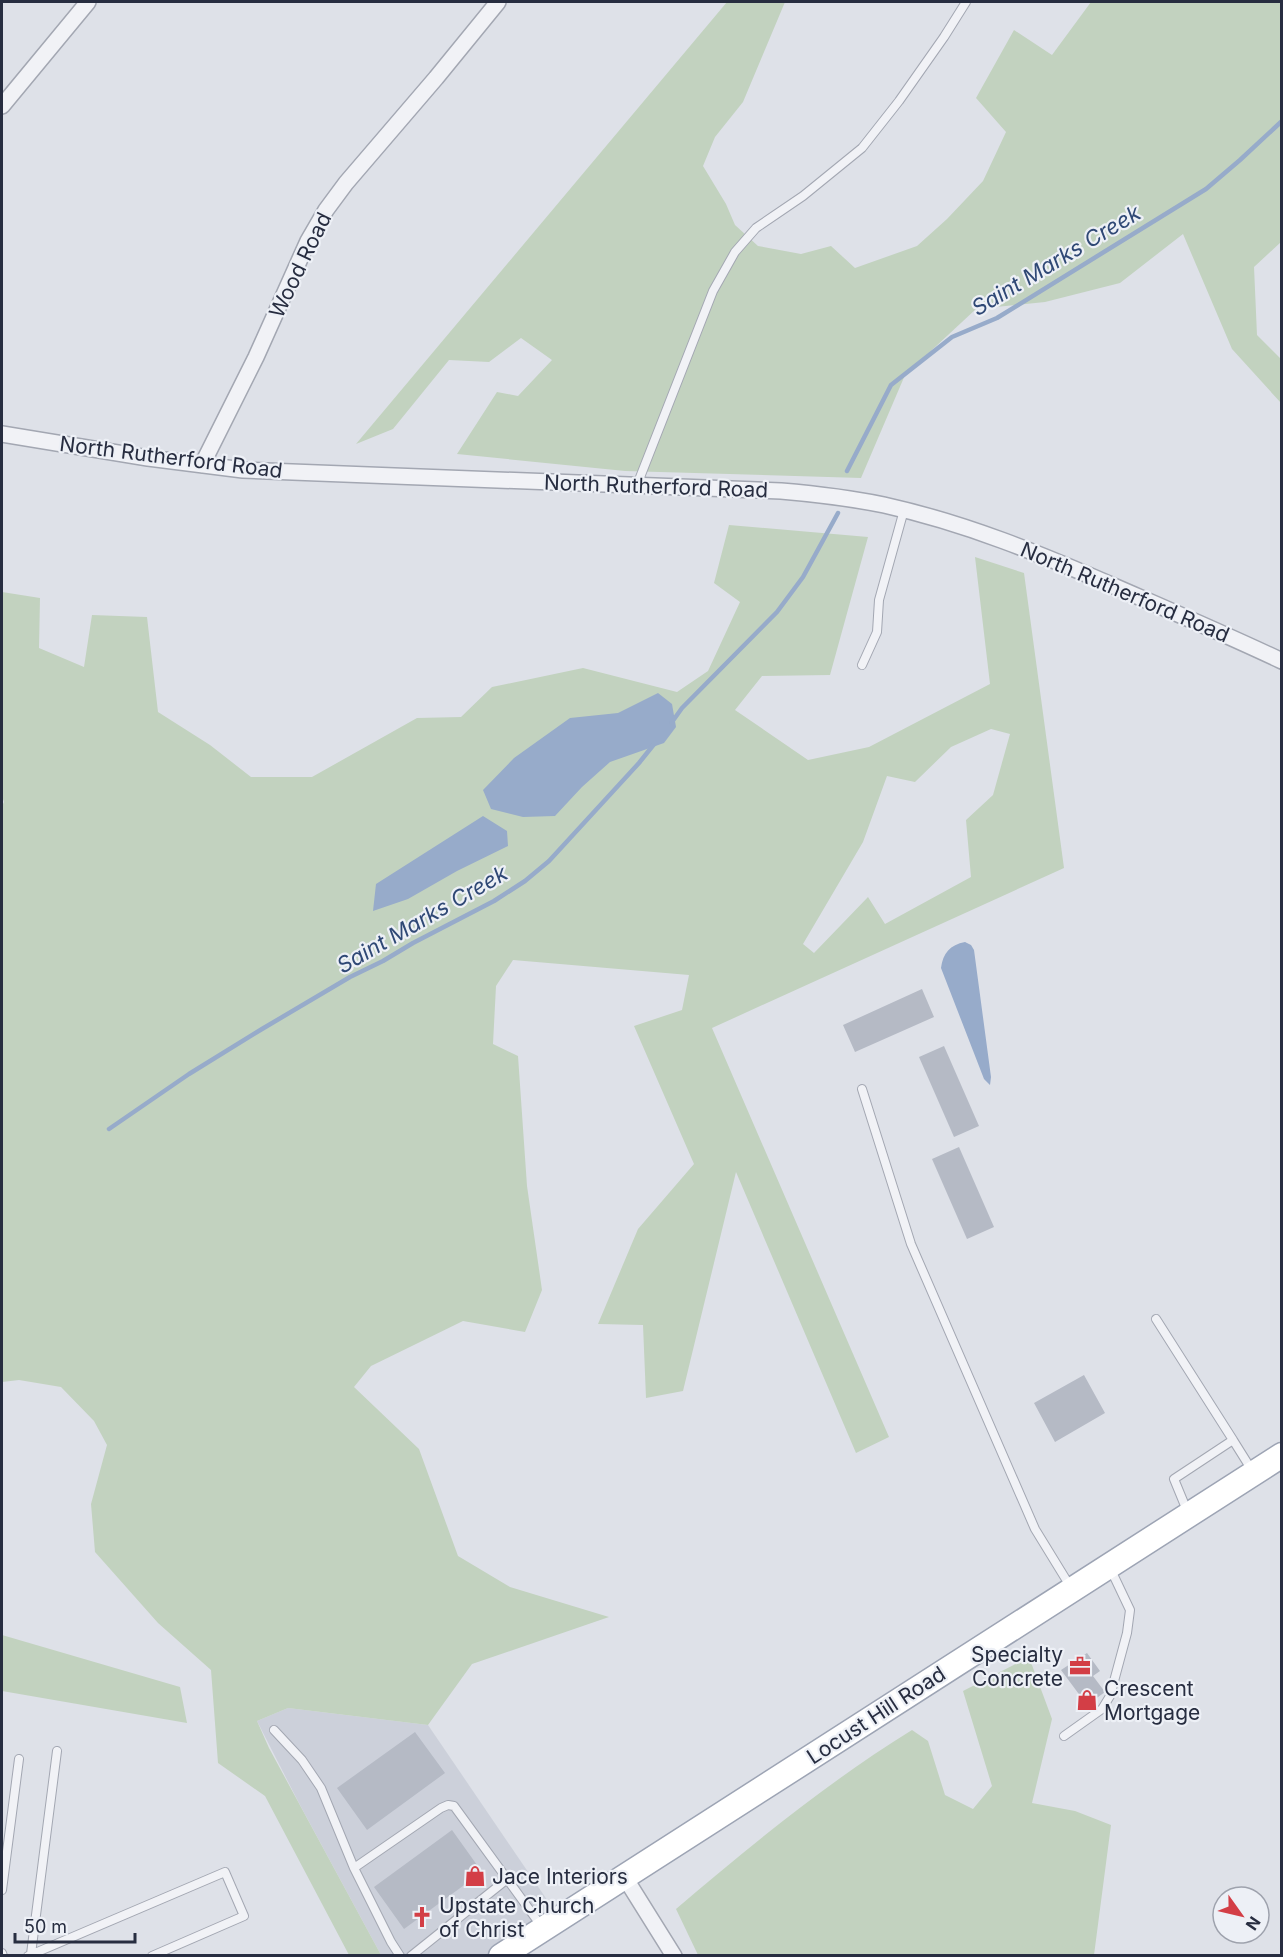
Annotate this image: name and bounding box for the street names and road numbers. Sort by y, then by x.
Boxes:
street label: Wood Road [264,208,336,322]
street label: North Rutherford Road [58,431,284,483]
street label: North Rutherford Road [543,470,769,502]
street label: North Rutherford Road [1017,537,1233,647]
street label: Locust Hill Road [802,1661,950,1769]

